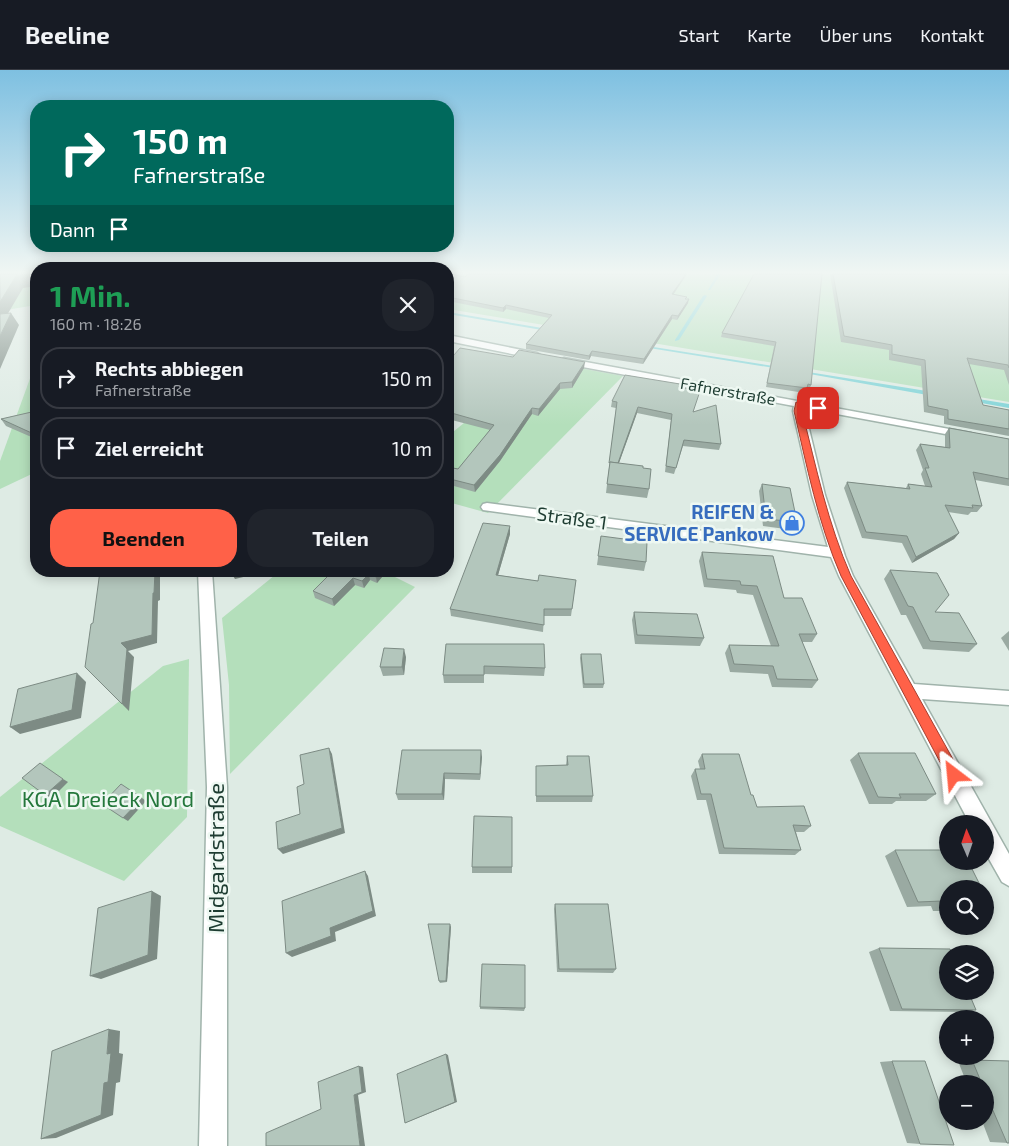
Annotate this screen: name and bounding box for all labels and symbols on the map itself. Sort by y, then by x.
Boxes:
street label: Fafnerstraße [679,373,777,408]
pin [797,387,839,429]
place label: REIFEN & SERVICE Pankow [624,500,774,545]
street label: Straße 1 [535,501,609,534]
shop icon: REIFEN & SERVICE Pankow [779,510,805,536]
position arrow [927,748,979,800]
street label: Midgardstraße [202,783,228,933]
park label: KGA Dreieck Nord [22,785,194,811]
north arrow [939,815,994,870]

